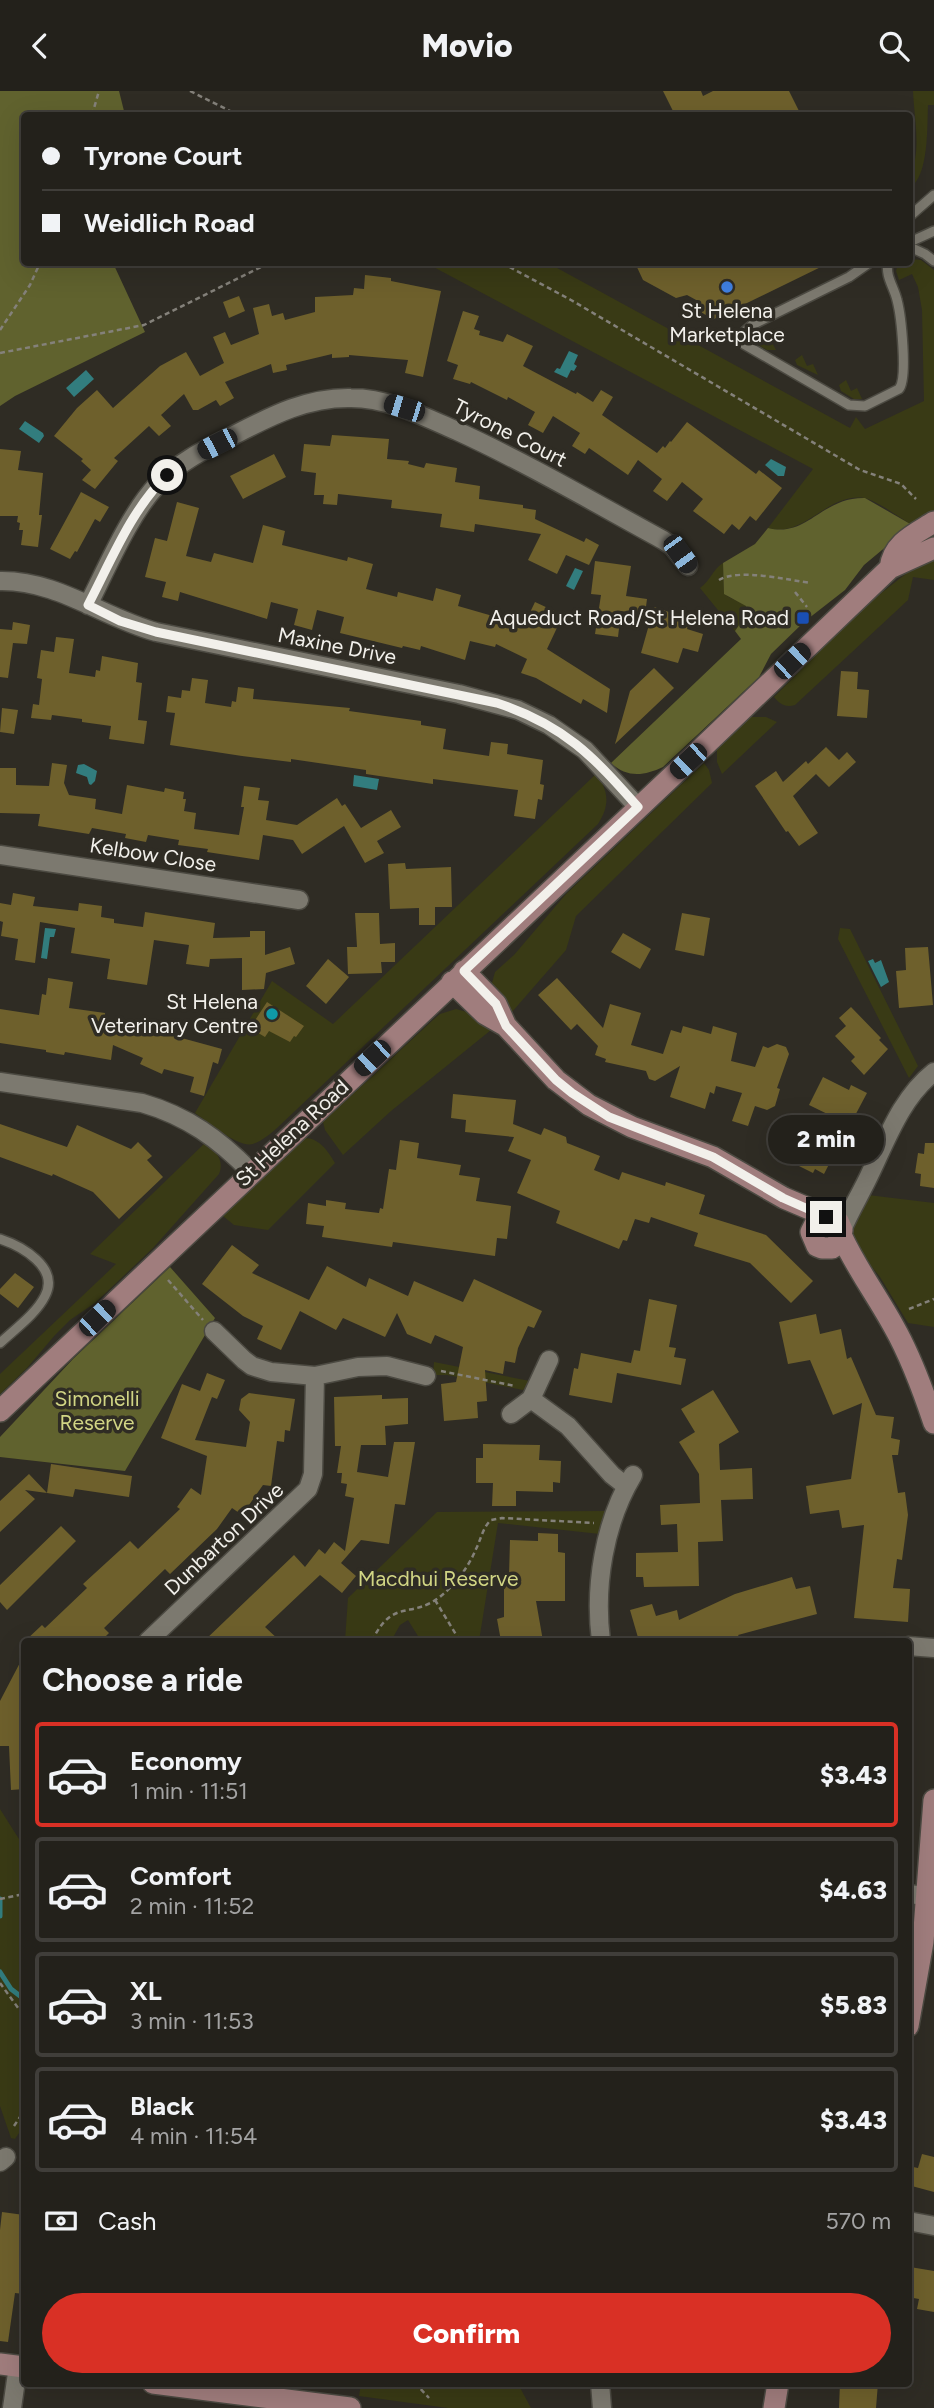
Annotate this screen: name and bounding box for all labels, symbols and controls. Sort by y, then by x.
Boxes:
icon: back [21,27,59,65]
text: Movio [421,27,513,65]
icon: search [875,27,913,65]
text: Tyrone Court [84,140,242,172]
text: Weidlich Road [84,207,255,239]
marker: St Helena Marketplace [719,279,735,295]
place label: St Helena Marketplace [669,298,785,347]
car [381,392,428,424]
street label: Tyrone Court [449,393,571,472]
car [194,425,241,463]
route start [151,459,183,491]
car [660,531,701,577]
place label: Aqueduct Road/St Helena Road [489,605,789,630]
marker: Aqueduct Road/St Helena Road [795,610,811,626]
street label: Maxine Drive [276,622,399,669]
car [770,639,815,683]
car [666,739,711,783]
street label: Kelbow Close [88,832,218,877]
place label: St Helena Veterinary Centre [91,989,258,1038]
marker: St Helena Veterinary Centre [264,1006,280,1022]
car [350,1036,395,1080]
street label: St Helena Road [230,1074,353,1191]
callout: 2 min [768,1115,884,1165]
text: 2 min [797,1125,855,1153]
route end [810,1201,842,1233]
car [75,1296,120,1340]
park label: Simonelli Reserve [54,1386,140,1435]
street label: Dunbarton Drive [159,1477,288,1600]
park label: Macdhui Reserve [358,1566,518,1591]
text: Choose a ride [42,1661,243,1699]
icon: car [46,1743,109,1806]
text: Economy [130,1745,242,1777]
text: $3.43 [820,1759,887,1791]
text: 1 min · 11:51 [130,1777,248,1805]
icon: car [46,1858,109,1921]
text: Comfort [130,1860,232,1892]
text: $4.63 [819,1874,887,1906]
text: 2 min · 11:52 [130,1892,254,1920]
icon: car [46,1973,109,2036]
text: XL [130,1975,162,2007]
text: $5.83 [820,1989,887,2021]
text: 3 min · 11:53 [130,2007,254,2035]
icon: car [46,2088,109,2151]
text: Black [130,2090,194,2122]
text: $3.43 [820,2104,887,2136]
text: 4 min · 11:54 [130,2122,257,2150]
icon: cash [42,2202,80,2240]
text: Cash [98,2205,157,2237]
text: 570 m [825,2207,891,2235]
button: Confirm [42,2293,891,2373]

